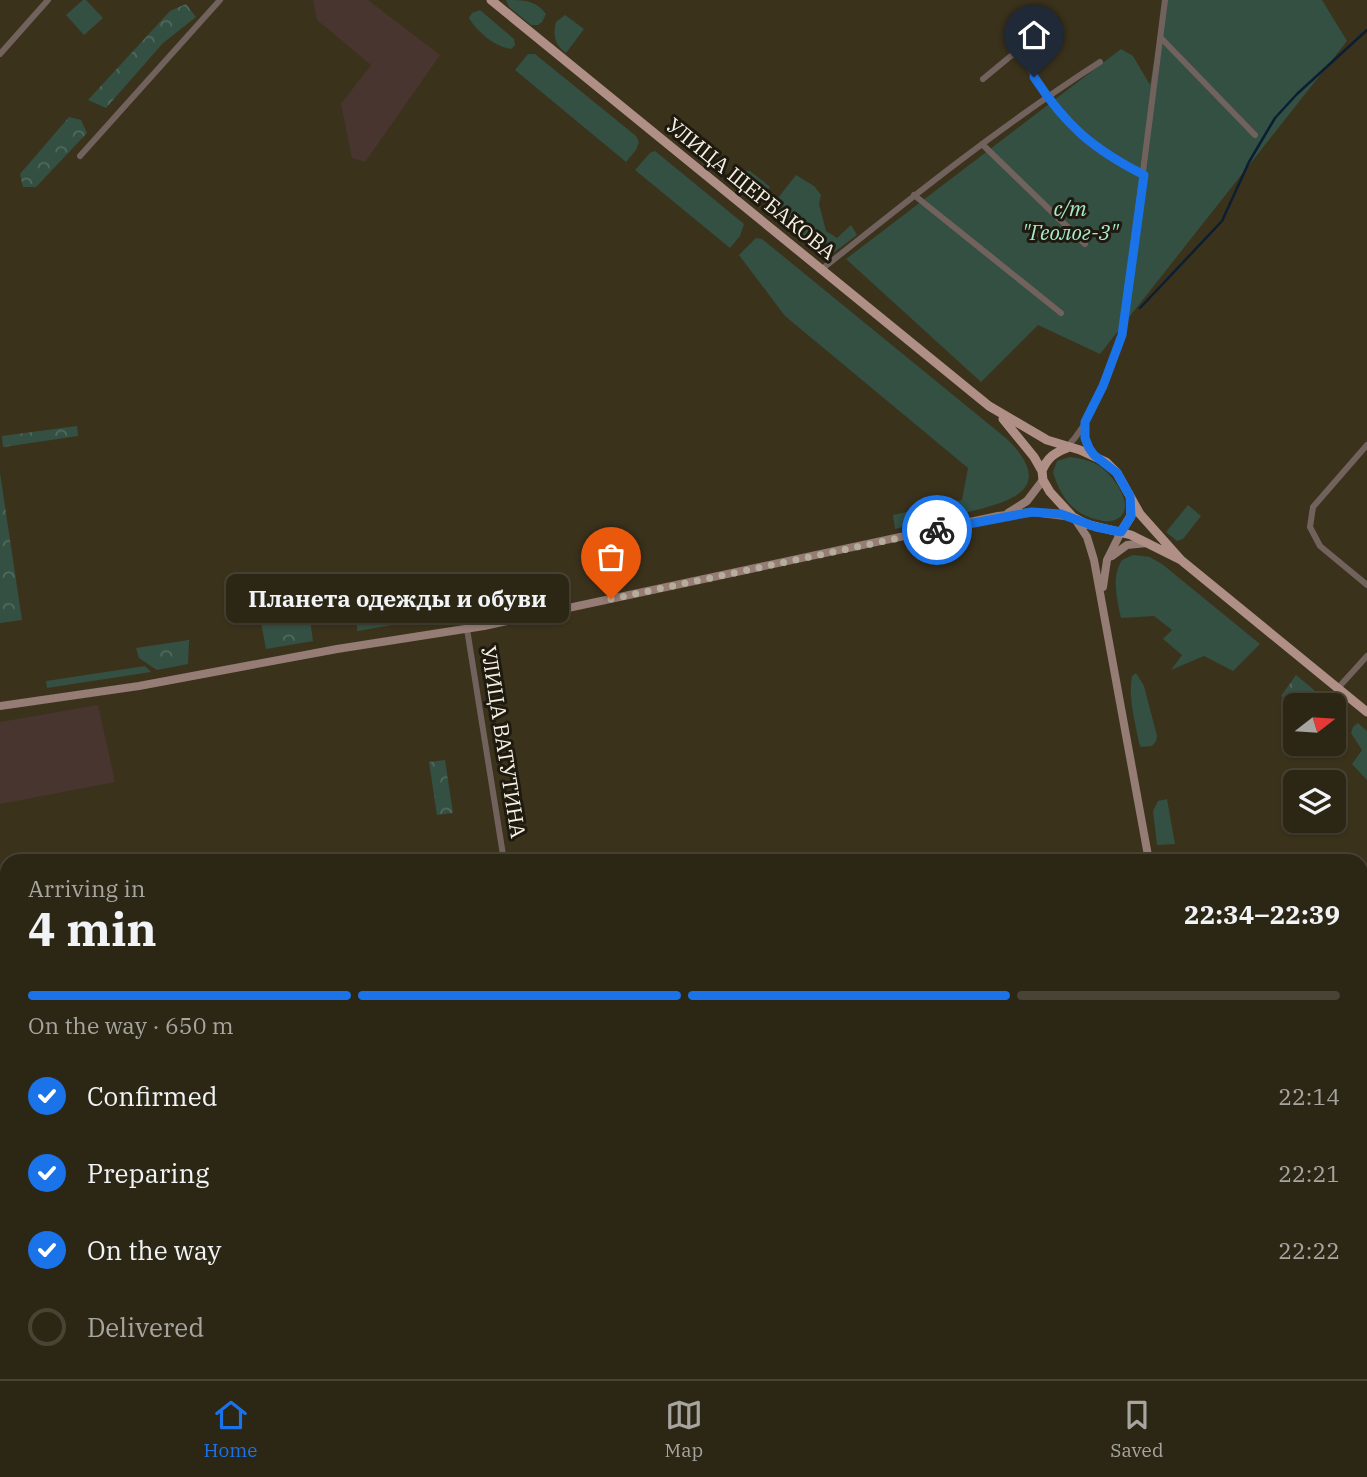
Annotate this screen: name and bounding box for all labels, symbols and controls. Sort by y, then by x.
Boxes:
pin [1004,5,1064,77]
icon: home [1015,16,1053,54]
street label: УЛИЦА ЩЕРБАКОВА [661,111,843,266]
park label: с/т "Геолог-3" [1022,194,1120,246]
courier [902,495,972,565]
icon: bike [918,511,956,549]
pin [581,527,641,599]
icon: bag [592,538,630,576]
callout: Планета одежды и обуви [226,574,569,624]
text: Планета одежды и обуви [248,583,547,613]
street label: УЛИЦА ВАТУТИНА [475,644,533,841]
north arrow [1283,693,1346,756]
map controls [1283,693,1346,833]
button: layers [1283,770,1346,833]
text: Arriving in [28,873,145,903]
text: 22:34–22:39 [1184,897,1340,931]
text: 4 min [28,899,157,959]
text: On the way · 650 m [28,1010,234,1040]
icon: check [28,1077,66,1115]
text: Confirmed [87,1079,218,1113]
text: 22:14 [1278,1081,1340,1111]
icon: check [28,1154,66,1192]
text: Preparing [87,1156,209,1190]
text: 22:21 [1278,1158,1340,1188]
icon: check [28,1231,66,1269]
text: On the way [87,1233,221,1267]
text: 22:22 [1278,1235,1340,1265]
text: Delivered [87,1310,204,1344]
tab: Home [204,1396,258,1462]
tab: Map [665,1396,703,1462]
tab: Saved [1110,1396,1163,1462]

